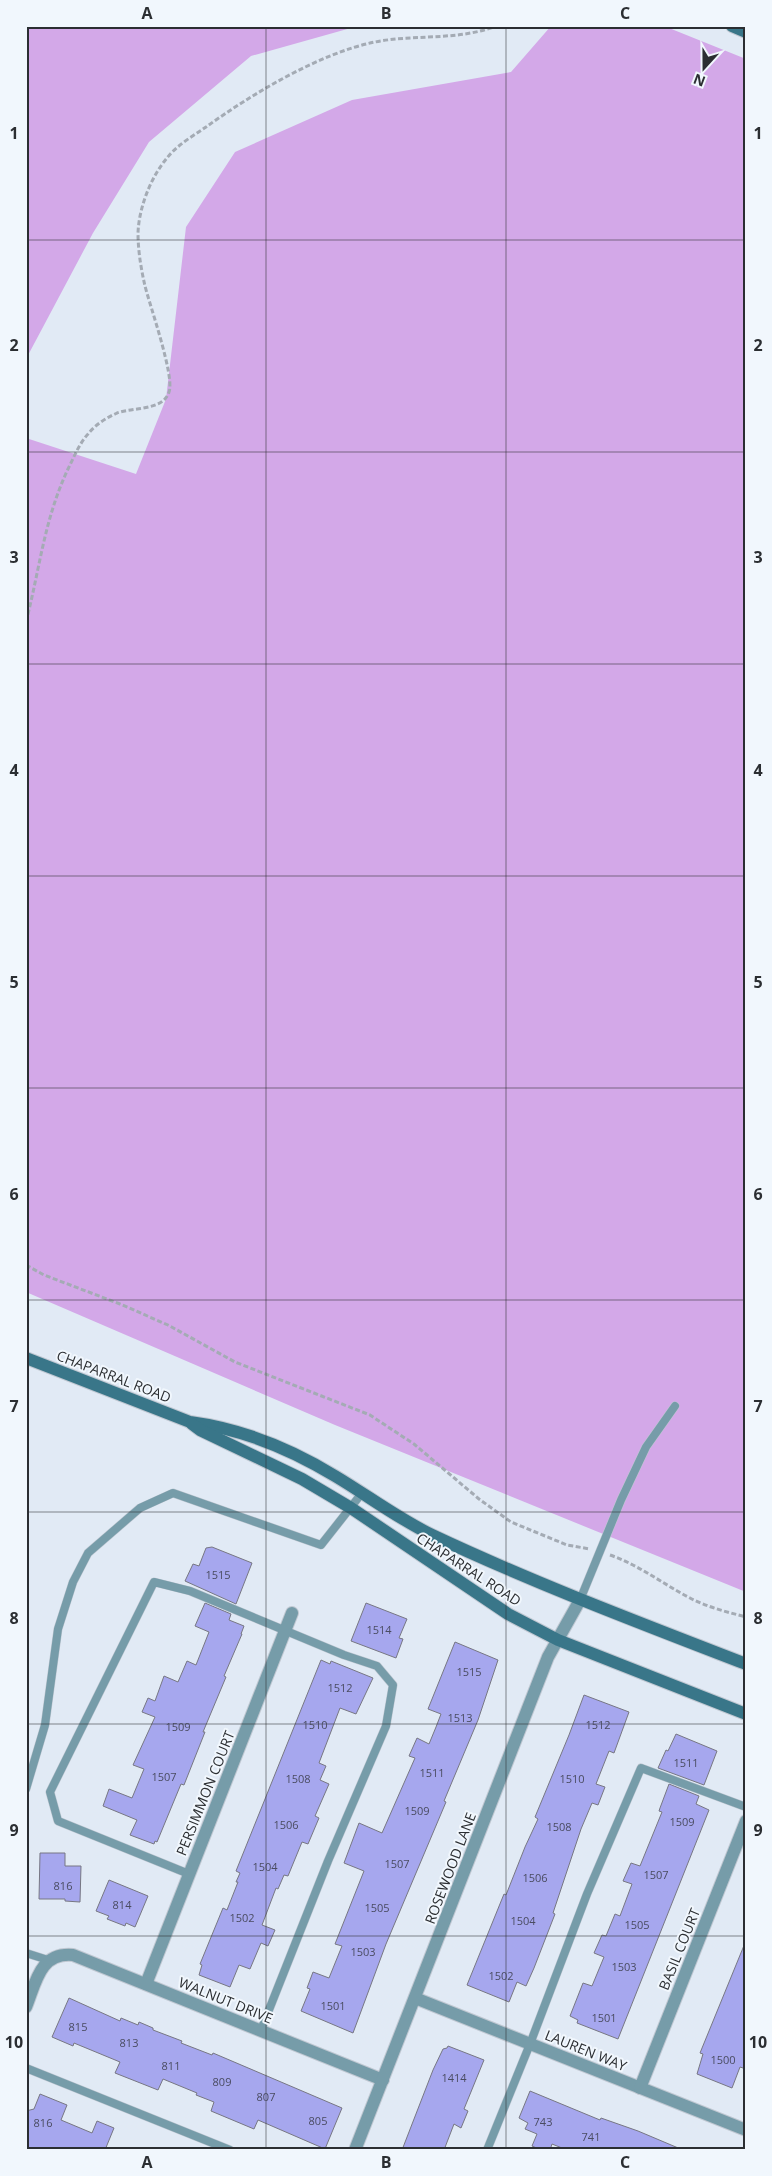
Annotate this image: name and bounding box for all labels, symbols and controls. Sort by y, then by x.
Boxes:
text: A [141,2,153,24]
text: B [381,2,391,24]
text: C [620,2,630,24]
north arrow [680,42,730,92]
text: N [690,70,708,92]
text: 1 [9,122,19,144]
text: 1 [753,122,763,144]
text: 2 [9,334,19,356]
text: 2 [753,334,763,356]
text: 3 [9,546,19,568]
text: 3 [753,546,763,568]
text: 4 [9,759,19,781]
text: 4 [753,759,763,781]
text: 5 [9,971,19,993]
text: 5 [753,971,763,993]
text: 6 [9,1183,19,1205]
text: 6 [753,1183,763,1205]
street label: CHAPARRAL ROAD [54,1345,174,1407]
text: 7 [9,1395,19,1417]
text: 7 [753,1395,763,1417]
street label: CHAPARRAL ROAD [413,1528,525,1610]
house number: 1515 [205,1567,231,1582]
text: 8 [9,1607,19,1629]
text: 8 [753,1607,763,1629]
house number: 1514 [366,1622,392,1637]
house number: 1515 [456,1664,482,1679]
house number: 1512 [327,1680,353,1695]
house number: 1513 [447,1710,473,1725]
house number: 1510 [302,1717,328,1732]
house number: 1512 [585,1717,611,1732]
house number: 1509 [165,1719,191,1734]
street label: PERSIMMON COURT [171,1728,239,1858]
house number: 1511 [673,1755,699,1770]
house number: 1511 [419,1765,445,1780]
house number: 1507 [151,1769,177,1784]
house number: 1508 [285,1771,311,1786]
house number: 1510 [559,1771,585,1786]
house number: 1509 [404,1803,430,1818]
street label: ROSEWOOD LANE [420,1810,480,1926]
house number: 1509 [669,1814,695,1829]
house number: 1506 [273,1817,299,1832]
text: 9 [9,1819,19,1841]
house number: 1508 [546,1819,572,1834]
text: 9 [753,1819,763,1841]
house number: 1507 [384,1856,410,1871]
house number: 1504 [252,1859,278,1874]
house number: 1507 [643,1867,669,1882]
house number: 1506 [522,1870,548,1885]
house number: 816 [54,1878,72,1893]
house number: 814 [113,1897,132,1912]
house number: 1505 [364,1900,390,1915]
street label: BASIL COURT [654,1905,704,1993]
house number: 1502 [229,1910,255,1925]
house number: 1504 [510,1913,536,1928]
house number: 1505 [624,1917,650,1932]
house number: 1503 [350,1944,376,1959]
house number: 1503 [611,1959,637,1974]
house number: 1502 [488,1968,514,1983]
street label: WALNUT DRIVE [176,1972,276,2028]
house number: 1501 [320,1998,346,2013]
house number: 1501 [591,2010,617,2025]
house number: 815 [69,2019,87,2034]
street label: LAUREN WAY [542,2025,630,2075]
text: 10 [5,2031,23,2053]
text: 10 [749,2031,767,2053]
house number: 813 [120,2035,138,2050]
house number: 1500 [710,2052,736,2067]
house number: 811 [162,2058,180,2073]
house number: 1414 [441,2070,467,2085]
house number: 809 [213,2074,231,2089]
house number: 807 [257,2089,275,2104]
house number: 805 [309,2113,327,2128]
house number: 743 [534,2114,552,2129]
house number: 816 [34,2115,52,2130]
house number: 741 [582,2129,600,2144]
text: A [141,2151,153,2173]
text: B [381,2151,391,2173]
text: C [620,2151,630,2173]

